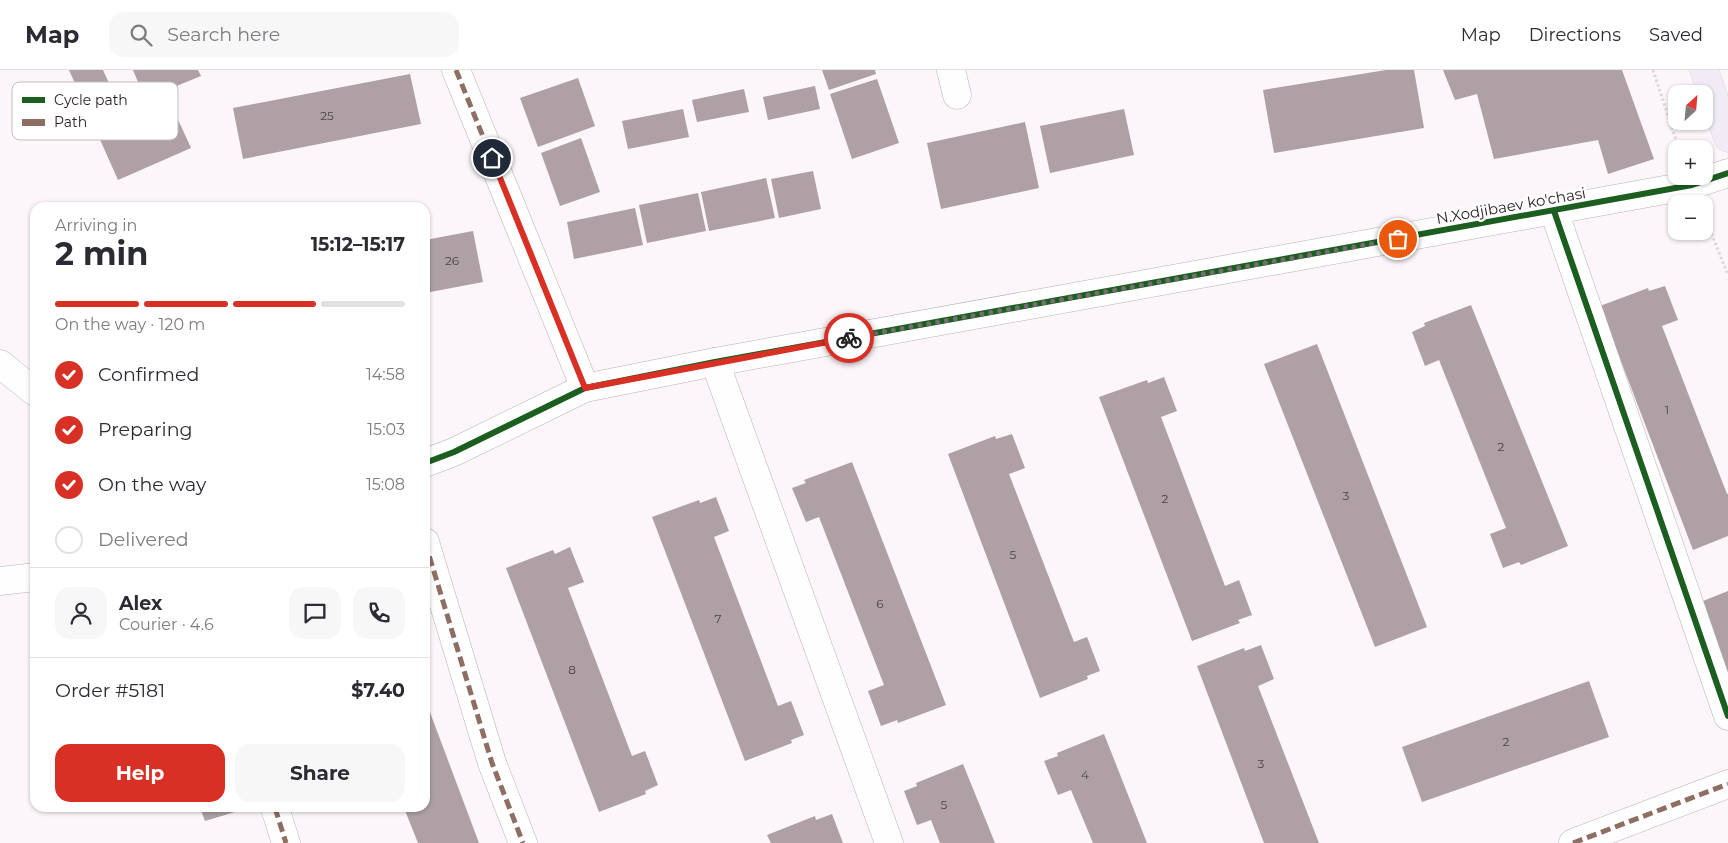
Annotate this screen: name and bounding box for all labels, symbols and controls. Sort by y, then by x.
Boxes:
search box [109,12,459,57]
text: Map [25,20,79,49]
icon: search [127,21,155,49]
text: Search here [167,23,280,46]
text: Map [1461,24,1501,46]
text: Directions [1529,24,1621,46]
text: Saved [1649,24,1703,46]
legend [12,82,178,140]
north arrow [1668,85,1712,130]
map controls [1668,85,1713,240]
text: Cycle path [54,91,128,109]
house number: 25 [320,108,334,123]
text: Path [54,113,87,131]
pin [471,137,513,179]
button: + [1668,140,1713,185]
icon: home [478,144,506,172]
street label: N.Xodjibaev ko'chasi [1435,183,1587,228]
button: − [1668,195,1713,240]
text: Arriving in [55,216,137,235]
pin [1377,218,1419,260]
icon: bag [1384,225,1412,253]
text: 15:12–15:17 [311,233,405,256]
text: 2 min [55,234,148,273]
house number: 26 [445,253,459,268]
courier [824,313,874,363]
text: On the way · 120 m [55,315,205,334]
icon: bike [835,324,863,352]
icon: check [55,361,83,389]
text: Confirmed [98,363,199,386]
text: 14:58 [366,365,405,384]
house number: 1 [1665,402,1669,417]
icon: check [55,416,83,444]
text: Preparing [98,418,193,441]
text: 15:03 [367,420,405,439]
house number: 2 [1498,439,1505,454]
icon: check [55,471,83,499]
text: On the way [98,473,206,496]
text: 15:08 [366,475,405,494]
house number: 3 [1343,488,1350,503]
house number: 2 [1162,491,1169,506]
text: Delivered [98,528,189,551]
house number: 5 [1010,547,1017,562]
button: person [55,587,107,639]
button: chat [289,587,341,639]
button: phone [353,587,405,639]
text: Alex [119,592,162,615]
house number: 6 [876,596,884,611]
house number: 7 [714,611,722,626]
text: Courier · 4.6 [119,615,214,634]
house number: 8 [568,662,576,677]
text: Order #5181 [55,679,165,702]
text: $7.40 [351,679,405,702]
house number: 2 [1503,734,1510,749]
button: Help [55,744,225,802]
button: Share [235,744,405,802]
house number: 3 [1258,756,1265,771]
house number: 4 [1081,767,1089,782]
house number: 5 [941,797,948,812]

